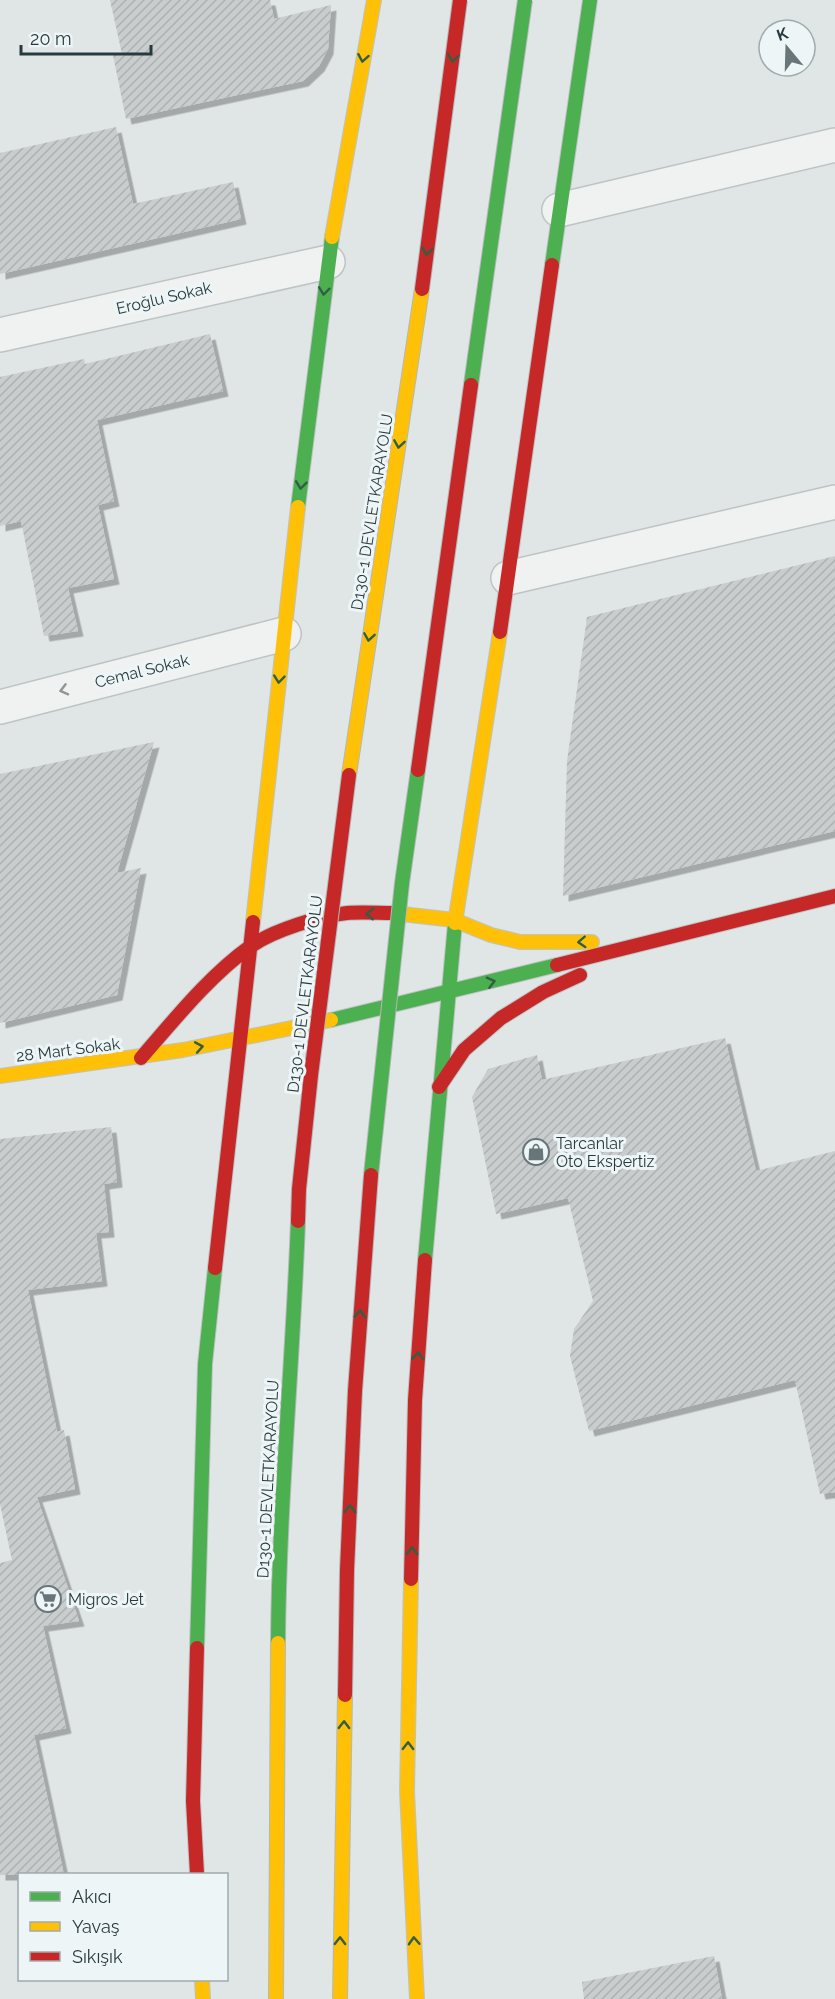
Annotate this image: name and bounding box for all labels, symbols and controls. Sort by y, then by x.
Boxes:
scale bar [21,18,152,56]
north arrow [757,18,817,78]
text: K [774,23,791,45]
text: 20 m [30,28,72,49]
one-way arrow [358,53,370,62]
one-way arrow [447,53,459,63]
one-way arrow [421,247,434,256]
street label: Eroğlu Sokak [114,278,214,318]
one-way arrow [318,287,331,296]
street label: D130-1 DEVLETKARAYOLU [347,412,397,612]
one-way arrow [393,440,405,449]
one-way arrow [295,480,307,489]
one-way arrow [364,632,376,642]
street label: Cemal Sokak [93,650,192,692]
one-way arrow [273,674,286,683]
one-way arrow [60,683,70,696]
street label: D130-1 DEVLETKARAYOLU [283,894,327,1094]
one-way arrow [365,907,374,920]
one-way arrow [577,936,586,949]
one-way arrow [486,976,496,989]
street label: 28 Mart Sokak [15,1034,122,1066]
one-way arrow [193,1041,203,1054]
place label: Tarcanlar Oto Ekspertiz [556,1134,655,1171]
shop icon: Tarcanlar Oto Ekspertiz [521,1137,551,1167]
one-way arrow [353,1309,366,1318]
one-way arrow [411,1351,424,1360]
street label: D130-1 DEVLETKARAYOLU [253,1379,283,1579]
one-way arrow [343,1504,356,1513]
one-way arrow [406,1546,418,1555]
supermarket icon: Migros Jet [33,1584,63,1614]
place label: Migros Jet [68,1590,145,1609]
one-way arrow [338,1720,350,1729]
one-way arrow [402,1741,414,1750]
legend [18,1873,228,1981]
text: Akıcı [72,1886,111,1907]
text: Yavaş [72,1916,120,1937]
one-way arrow [334,1936,346,1945]
one-way arrow [408,1936,421,1945]
text: Sıkışık [72,1946,123,1967]

